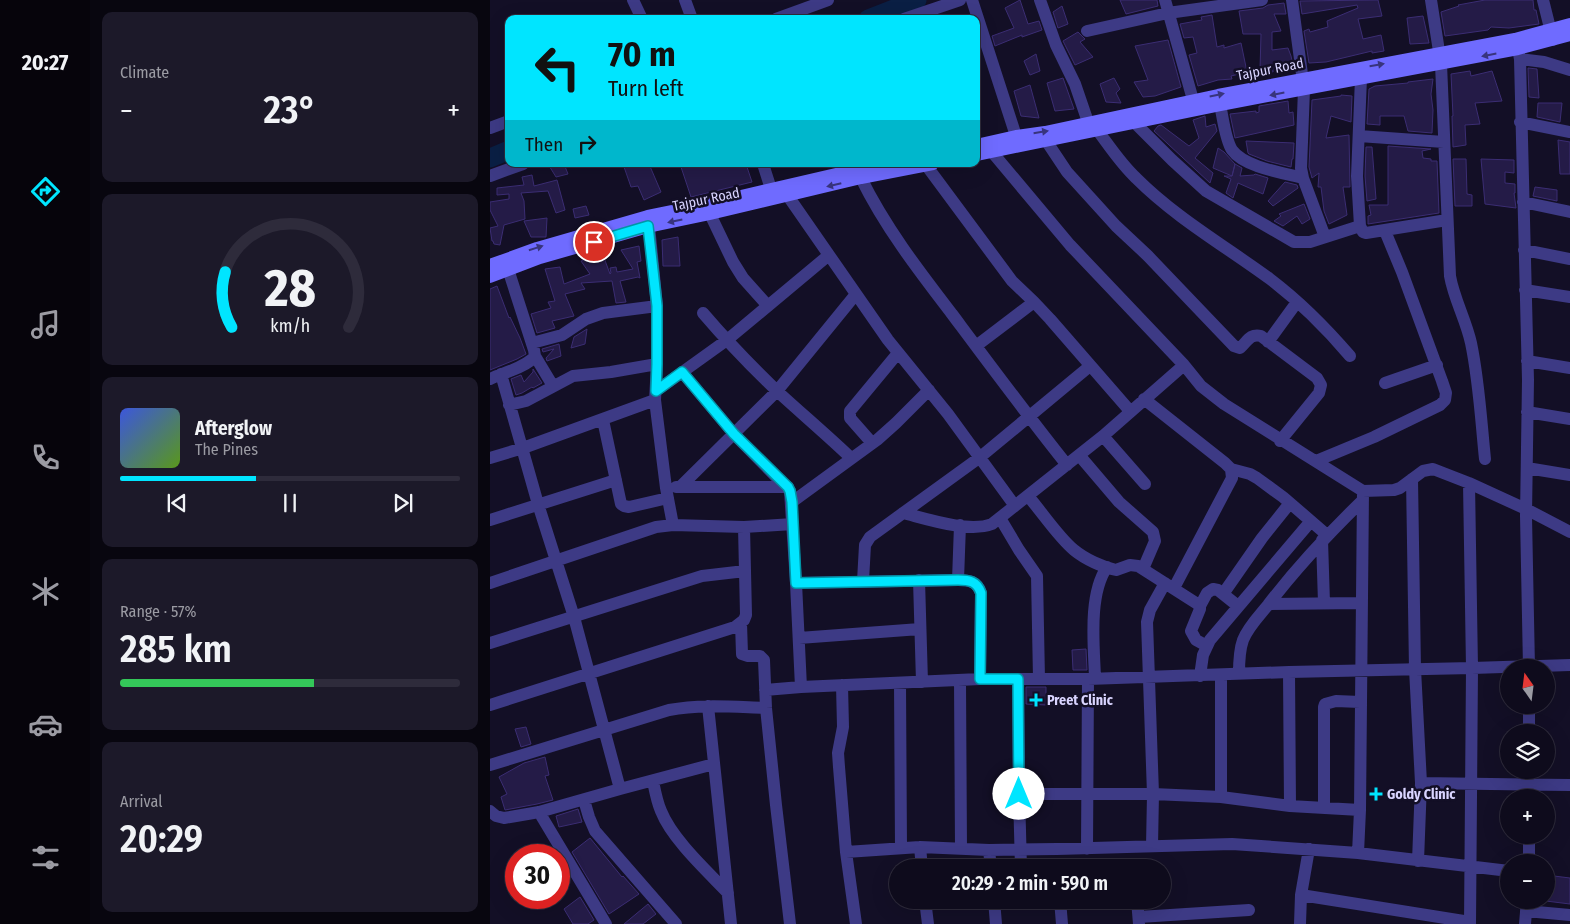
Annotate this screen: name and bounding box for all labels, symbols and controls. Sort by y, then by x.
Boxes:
text: 70 m [608,33,676,75]
icon: left [525,35,590,100]
text: 20:27 [22,49,68,76]
one-way arrow [1480,51,1496,59]
street label: Tajpur Road [1235,55,1305,84]
one-way arrow [1369,60,1385,68]
text: Climate [120,63,169,82]
text: Turn left [608,75,684,102]
text: 23° [263,87,316,133]
one-way arrow [1270,90,1285,98]
one-way arrow [1210,91,1225,99]
text: − [120,94,133,127]
text: + [447,94,460,127]
one-way arrow [1034,128,1050,136]
icon: right [573,130,601,158]
text: Then [525,133,563,156]
icon: directions [28,174,63,209]
one-way arrow [826,181,841,189]
street label: Tajpur Road [671,184,741,215]
one-way arrow [668,217,683,225]
pin [573,221,615,263]
icon: arrive [580,228,608,256]
one-way arrow [528,244,543,252]
text: 28 [263,257,316,320]
icon: music [28,307,63,342]
text: km/h [270,315,310,337]
text: Afterglow [195,417,272,440]
icon: phone [28,440,63,475]
text: The Pines [195,440,258,459]
icon: previous [163,489,191,517]
icon: pause [276,489,304,517]
icon: next [389,489,417,517]
icon: climate [28,574,63,609]
text: Range · 57% [120,602,197,621]
text: 285 km [120,626,232,672]
north arrow [1500,659,1555,714]
map controls [1500,659,1555,909]
place label: Preet Clinic [1047,692,1114,709]
marker: Preet Clinic [1029,693,1043,707]
icon: car [28,707,63,742]
button: layers [1500,724,1555,779]
position arrow [992,767,1044,819]
place label: Goldy Clinic [1387,786,1456,803]
marker: Goldy Clinic [1369,787,1383,801]
button: + [1500,789,1555,844]
text: Arrival [120,792,162,811]
text: 20:29 [120,816,203,862]
icon: filters [28,840,63,875]
speed limit sign: 30 [505,844,570,909]
button: − [1500,854,1555,909]
text: 20:29 · 2 min · 590 m [952,872,1108,895]

